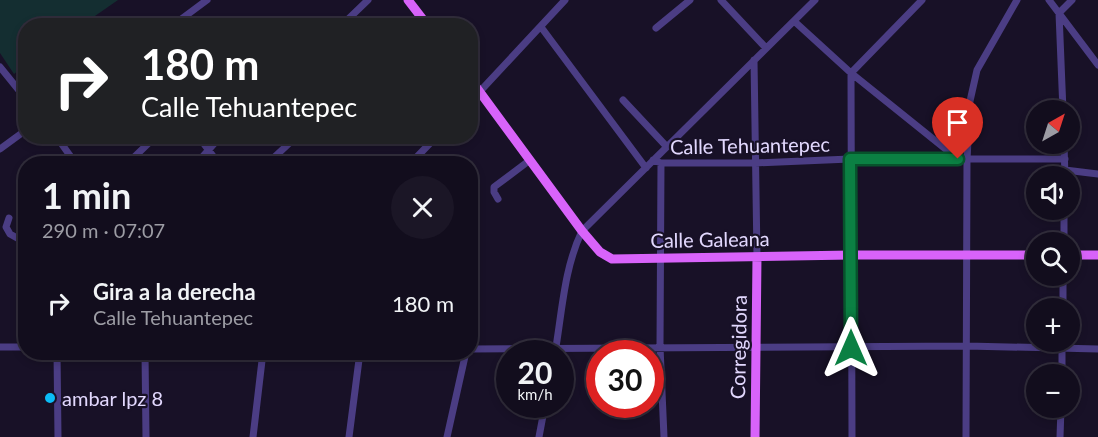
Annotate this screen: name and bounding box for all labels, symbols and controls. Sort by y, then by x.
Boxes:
text: 180 m [141,39,259,89]
icon: right [42,42,120,120]
text: Calle Tehuantepec [141,90,357,123]
pin [932,97,983,159]
north arrow [1026,100,1080,154]
map controls [1026,100,1080,418]
icon: arrive [941,106,974,139]
street label: Calle Tehuantepec [670,132,831,158]
button: sound [1026,166,1080,220]
text: 1 min [42,173,131,217]
button: close [391,176,454,239]
text: 290 m · 07:07 [42,218,165,242]
street label: Calle Galeana [650,226,770,252]
button: search [1026,232,1080,286]
text: Gira a la derecha [93,278,256,305]
icon: right [42,287,75,320]
text: 180 m [392,290,454,317]
street label: Corregidora [725,295,751,399]
button: + [1026,298,1080,352]
text: Calle Tehuantepec [93,305,253,329]
position arrow [819,316,883,380]
speed limit sign: 30 [586,340,664,418]
text: 20 [518,354,552,390]
button: − [1026,364,1080,418]
text: km/h [517,385,553,403]
place label: ambar lpz 8 [62,386,163,410]
marker: ambar lpz 8 [43,391,57,405]

